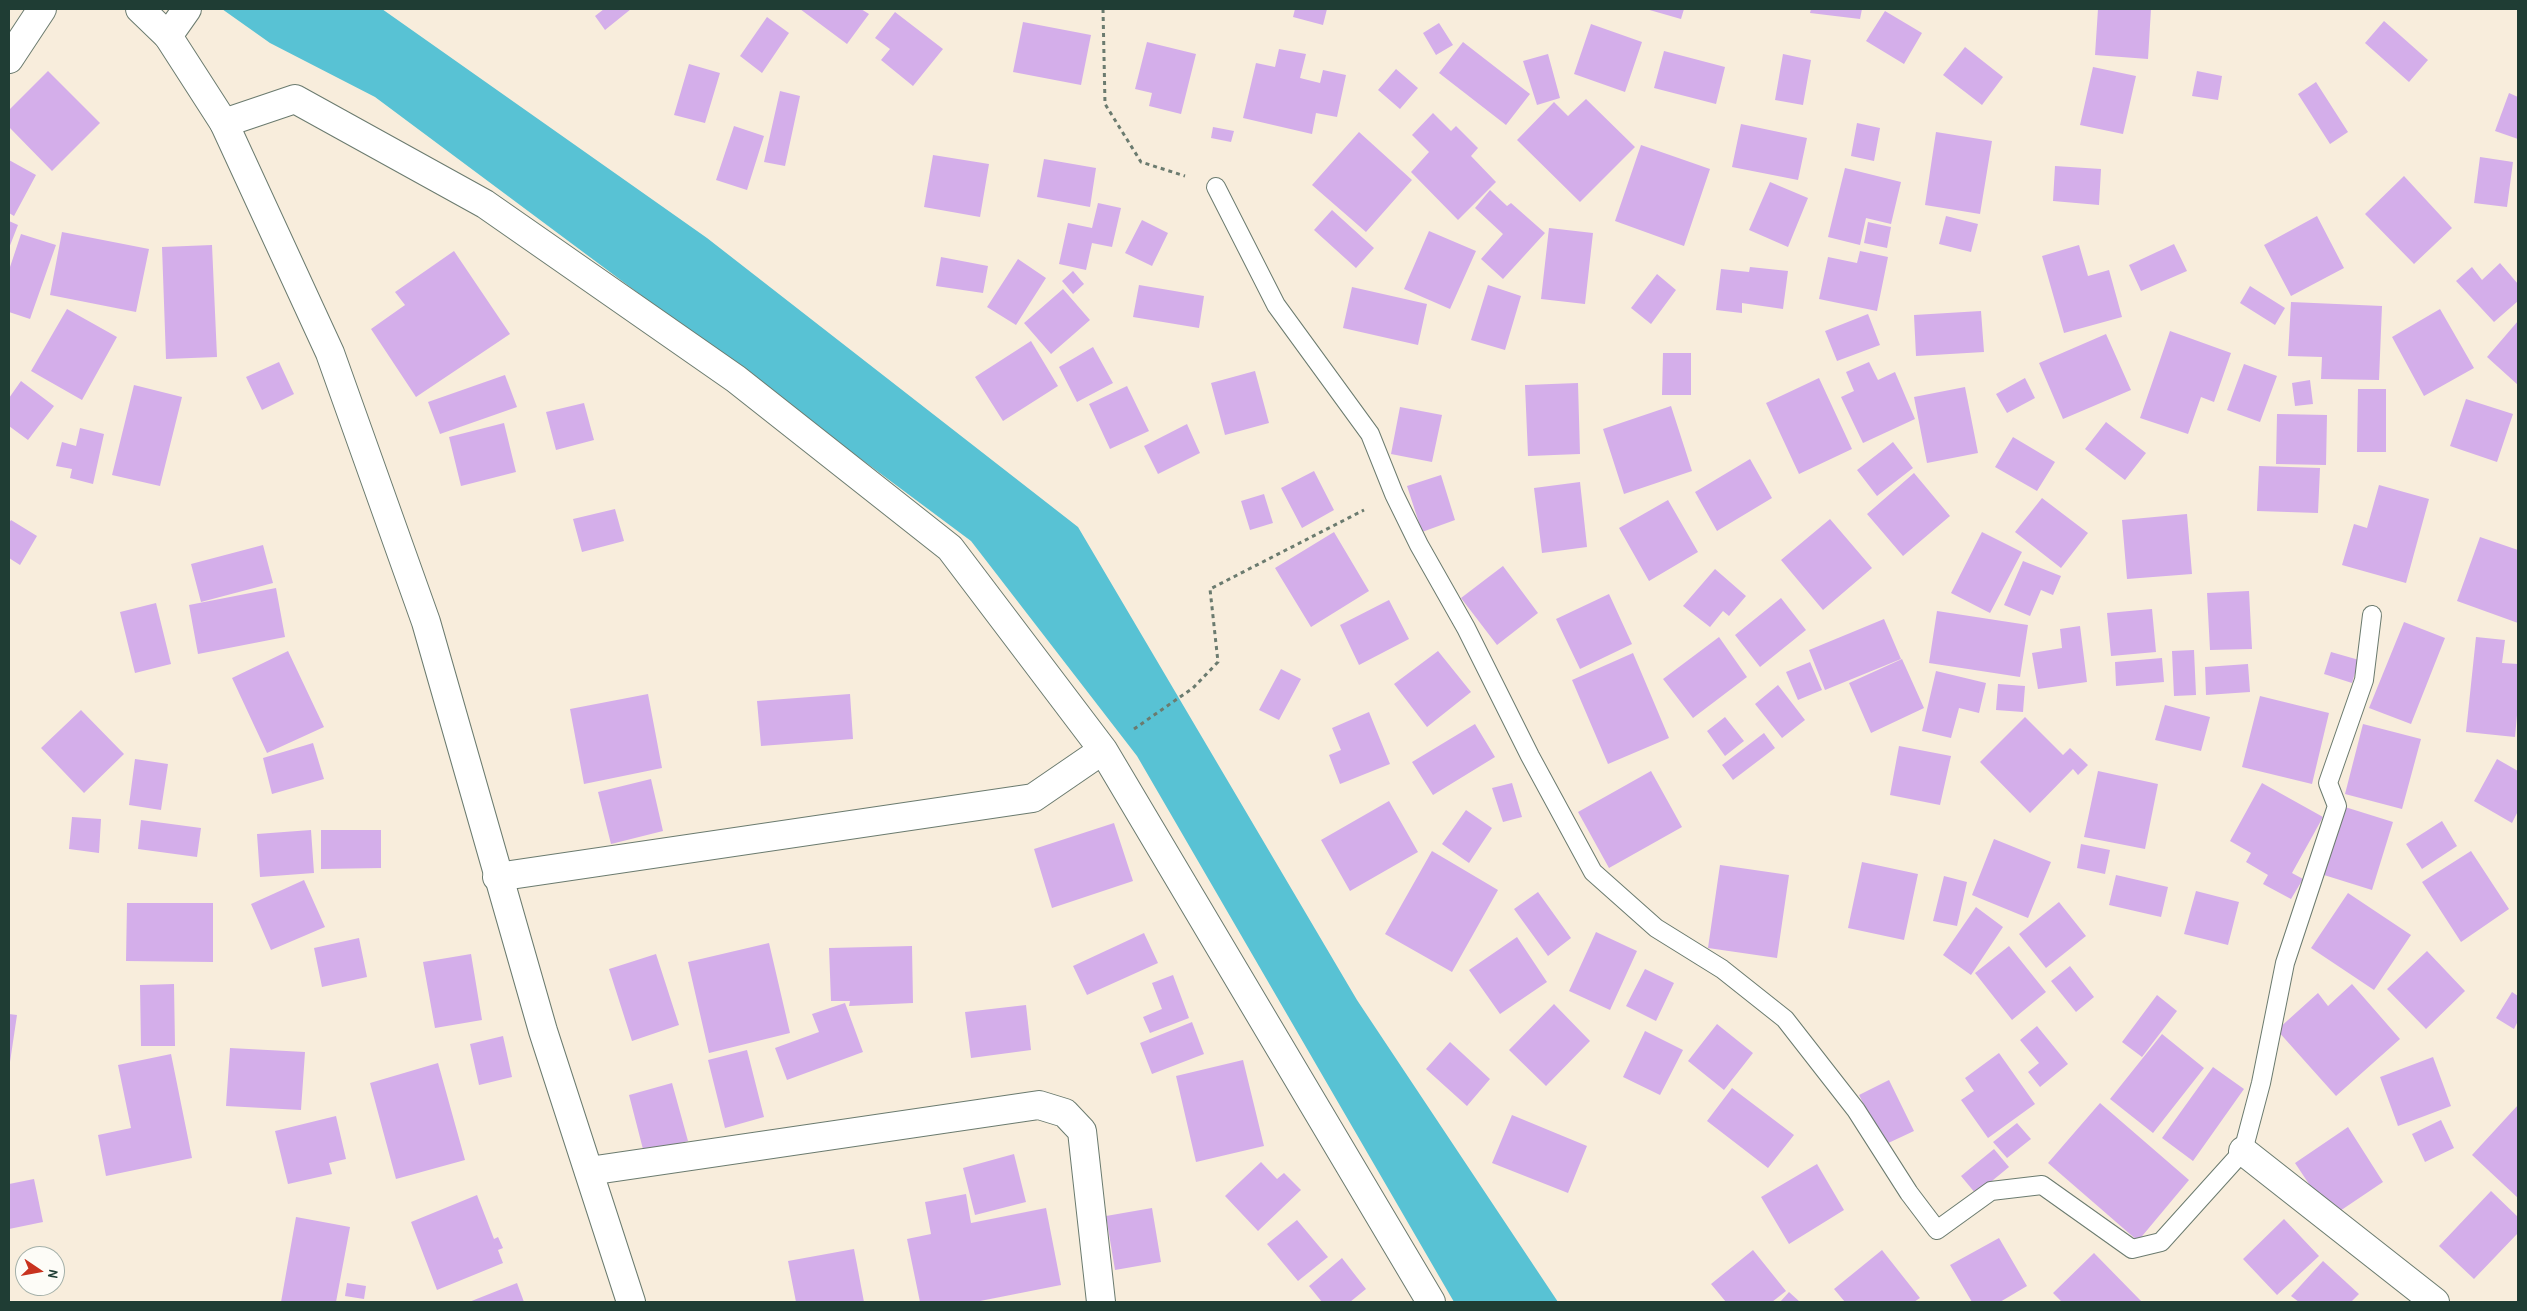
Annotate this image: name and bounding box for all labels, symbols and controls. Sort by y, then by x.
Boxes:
north arrow [15,1246,65,1296]
text: N [44,1268,64,1280]

